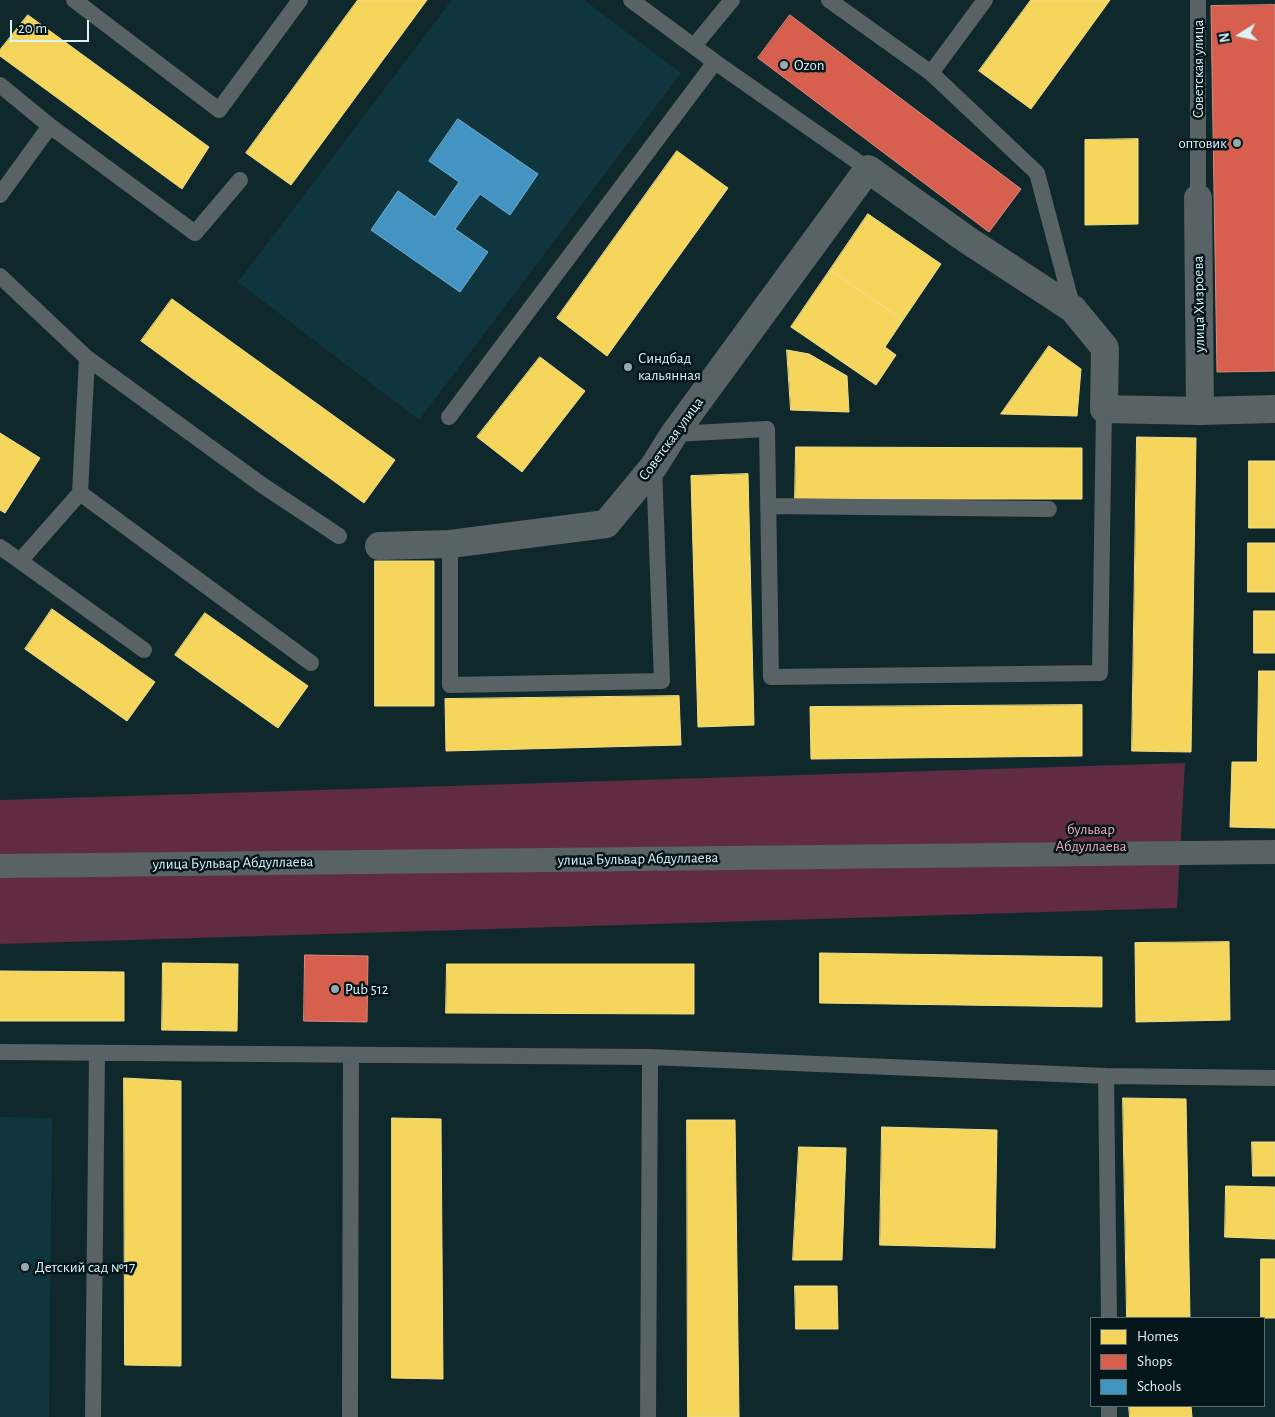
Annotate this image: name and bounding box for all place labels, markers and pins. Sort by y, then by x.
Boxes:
place label: Ozon [794,56,824,74]
marker: Ozon [778,59,790,71]
place label: оптовик [1178,134,1227,152]
marker: оптовик [1231,137,1243,149]
place label: Синдбад кальянная [638,349,701,384]
marker: Синдбад кальянная [622,361,634,373]
place label: Pub 512 [345,980,389,998]
marker: Pub 512 [329,983,341,995]
place label: Детский сад №17 [35,1258,135,1276]
marker: Детский сад №17 [19,1261,31,1273]

